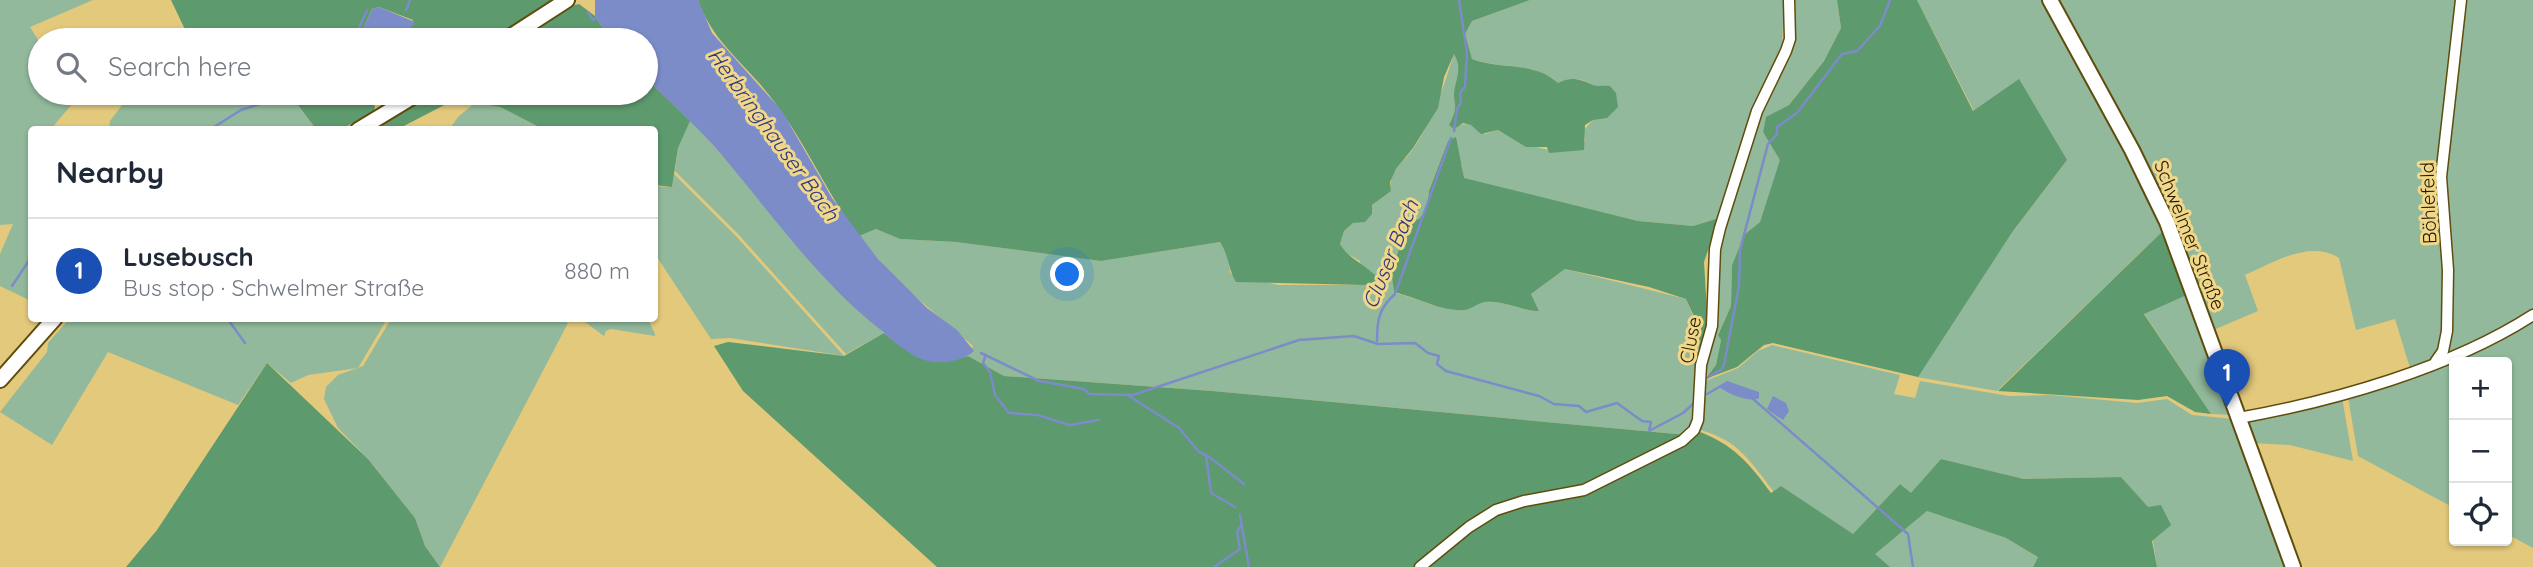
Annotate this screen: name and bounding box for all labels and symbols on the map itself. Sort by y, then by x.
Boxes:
water label: Herbringhauser Bach [703,43,846,226]
street label: Schwelmer Straße [2149,157,2231,313]
street label: Böhlefeld [2415,162,2441,244]
water label: Cluser Bach [1356,195,1424,312]
your location [1050,257,1084,291]
street label: Cluse [1674,315,1706,365]
pin: 1 [2204,349,2250,407]

